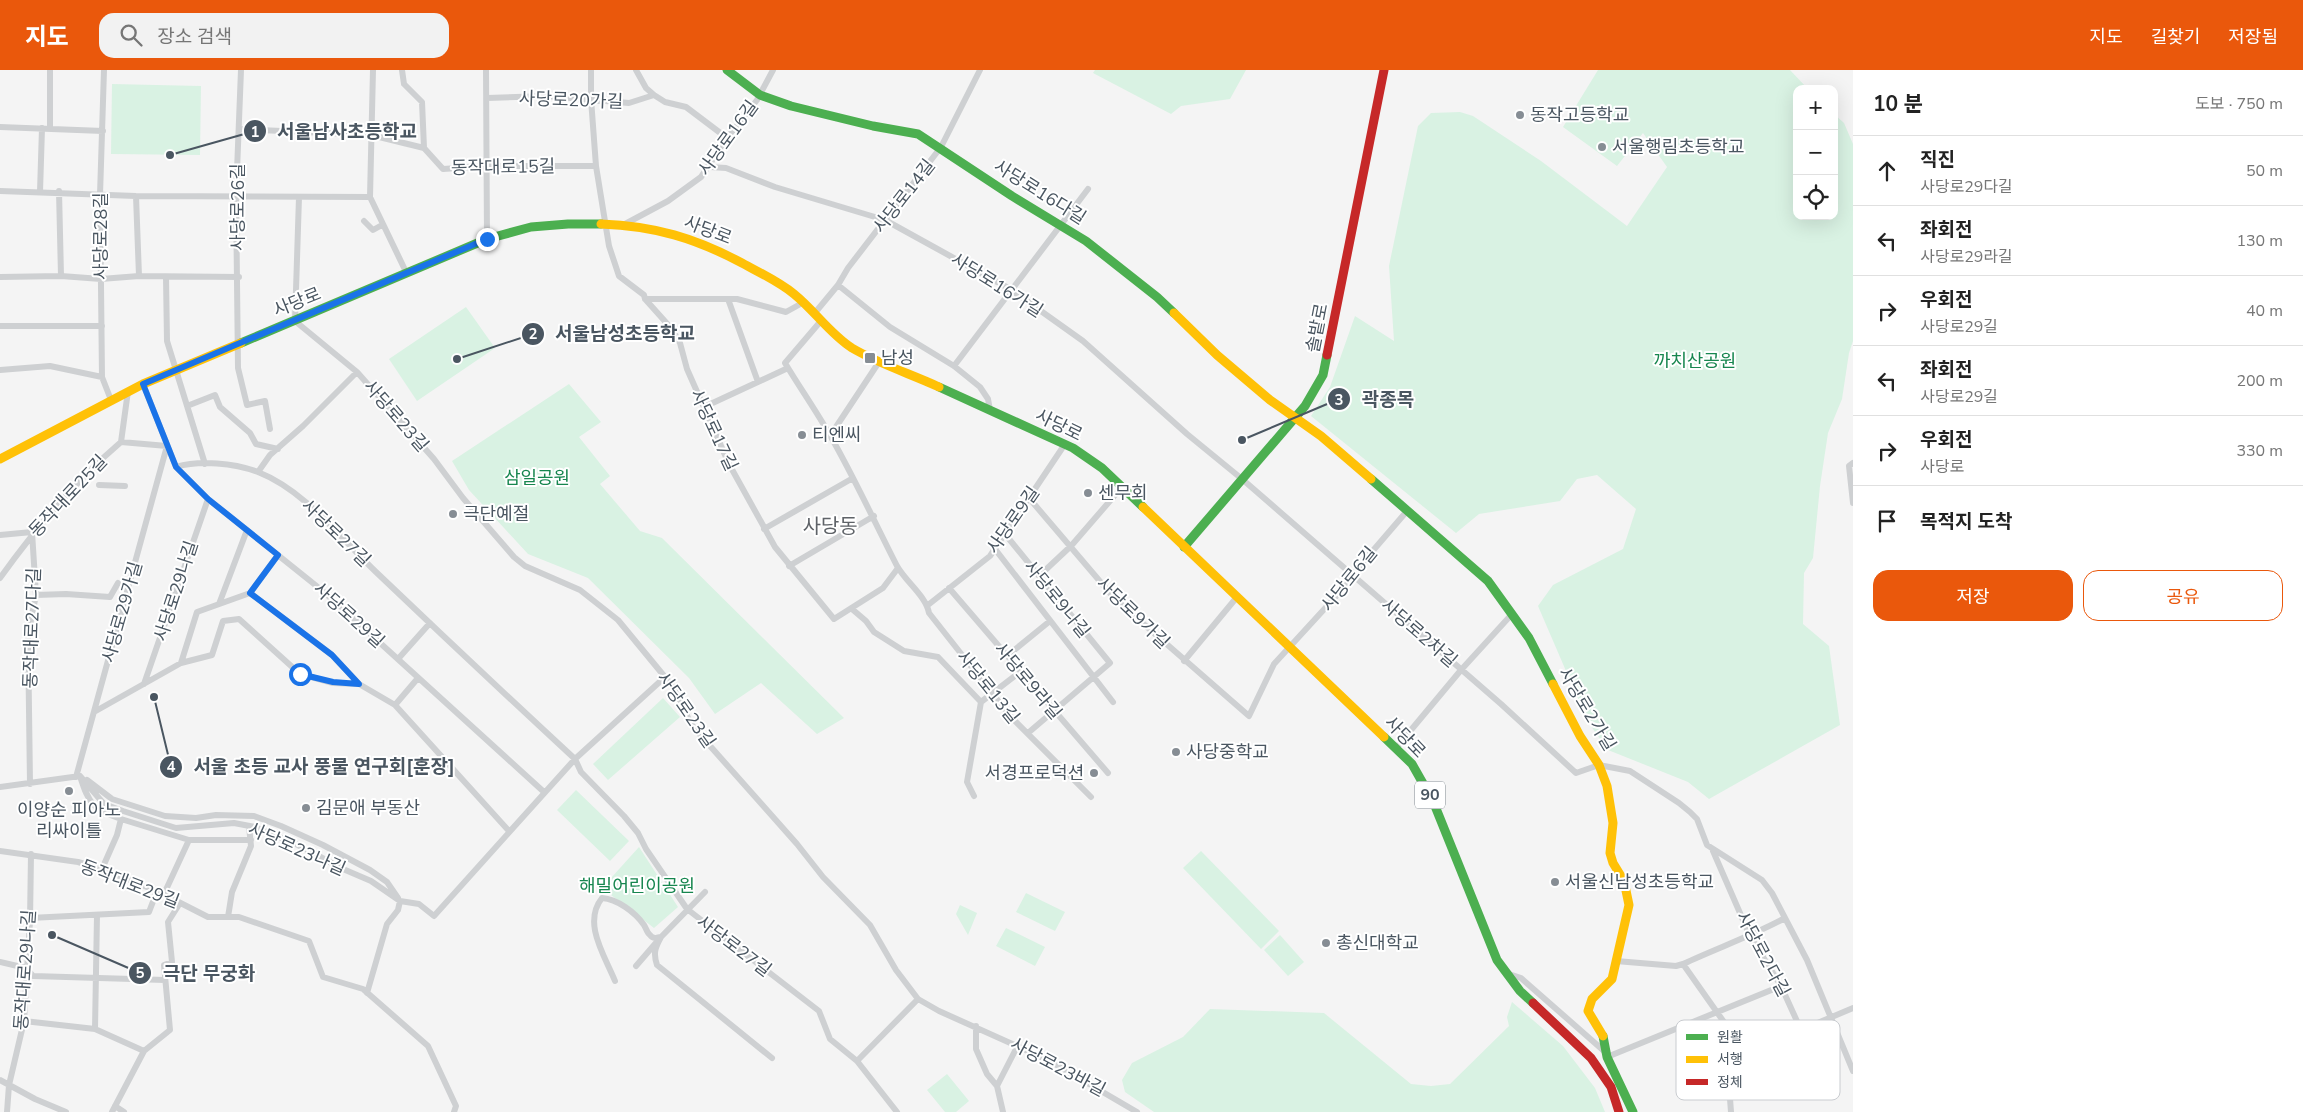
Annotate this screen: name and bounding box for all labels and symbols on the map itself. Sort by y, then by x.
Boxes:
street label: 사당로20가길 [518,86,624,114]
street label: 사당로16길 [692,95,764,181]
place label: 동작고등학교 [1530,103,1629,127]
marker: 동작고등학교 [1514,109,1526,121]
callout: 서울남사초등학교 [242,114,427,148]
text: 서울남사초등학교 [277,119,417,145]
text: 1 [250,122,260,142]
place label: 서울행림초등학교 [1612,135,1744,159]
marker: 서울행림초등학교 [1596,141,1608,153]
street label: 동작대로15길 [451,154,555,180]
street label: 사당로14길 [868,154,940,238]
street label: 사당로16다길 [989,154,1091,230]
street label: 사당로26길 [226,163,250,251]
street label: 사당로28길 [89,192,113,280]
street label: 사당로 [681,210,735,250]
route end [476,228,499,251]
street label: 사당로16가길 [946,247,1048,323]
street label: 사당로 [269,282,325,322]
street label: 솔밭로 [1300,301,1334,355]
callout: 서울남성초등학교 [520,317,705,351]
text: 서울남성초등학교 [555,321,695,347]
text: 2 [528,324,538,344]
place label: 남성 [881,346,914,370]
park label: 까치산공원 [1654,349,1736,373]
marker: 남성 [863,351,877,365]
street label: 사당로23길 [358,375,434,457]
callout: 곽종목 [1327,382,1424,416]
street label: 사당로17길 [685,385,743,475]
text: 곽종목 [1362,387,1414,413]
text: 3 [1334,390,1344,410]
street label: 사당로 [1031,403,1087,447]
place label: 티엔씨 [812,423,862,447]
marker: 티엔씨 [796,429,808,441]
street label: 동작대로25길 [24,450,112,542]
park label: 삼일공원 [504,466,570,490]
place label: 센무회 [1098,481,1148,505]
street label: 사당로9길 [981,482,1045,558]
marker: 센무회 [1082,487,1094,499]
street label: 사당로27길 [296,494,376,572]
place label: 극단예절 [463,502,529,526]
marker: 극단예절 [447,508,459,520]
district label: 사당동 [802,513,858,540]
street label: 사당로29나길 [148,538,204,644]
street label: 사당로6길 [1315,542,1383,616]
street label: 사당로9나길 [1018,555,1096,643]
street label: 사당로29가길 [96,559,148,665]
street label: 동작대로27다길 [18,567,46,689]
street label: 사당로9가길 [1091,572,1175,654]
street label: 사당로29길 [308,577,390,653]
street label: 사당로2차길 [1376,593,1462,673]
street label: 사당로9라길 [989,637,1067,725]
street label: 사당로13길 [951,645,1025,729]
route start [289,663,312,686]
street label: 사당로2가길 [1553,663,1621,755]
street label: 사당로23길 [651,667,721,753]
street label: 사당로 [1379,711,1431,763]
place label: 사당중학교 [1186,740,1269,764]
marker: 사당중학교 [1170,746,1182,758]
callout: 서울 초등 교사 풍물 연구회[훈장] [159,750,465,784]
text: 서울 초등 교사 풍물 연구회[훈장] [193,754,455,780]
text: 4 [166,757,176,777]
place label: 서경프로덕션 [985,761,1084,785]
marker: 서경프로덕션 [1088,767,1100,779]
road number: 90 [1415,782,1445,808]
marker: 이양순 피아노 리싸이틀 [63,785,75,797]
place label: 김문애 부동산 [316,796,420,820]
place label: 이양순 피아노 리싸이틀 [17,798,121,843]
marker: 김문애 부동산 [300,802,312,814]
street label: 사당로23나길 [244,817,350,881]
street label: 동작대로29길 [77,854,183,914]
place label: 서울신남성초등학교 [1565,870,1714,894]
park label: 해밀어린이공원 [579,874,695,898]
marker: 서울신남성초등학교 [1549,876,1561,888]
street label: 사당로2다길 [1730,907,1796,1001]
street label: 동작대로29나길 [9,909,41,1031]
street label: 사당로27길 [692,910,776,982]
place label: 총신대학교 [1336,931,1419,955]
marker: 총신대학교 [1320,937,1332,949]
callout: 극단 무궁화 [128,956,265,990]
text: 극단 무궁화 [163,961,256,987]
text: 5 [135,963,145,983]
legend [1676,1020,1840,1100]
text: 원활 [1717,1028,1743,1047]
street label: 사당로23바길 [1006,1032,1110,1102]
text: 서행 [1717,1050,1743,1069]
text: 정체 [1717,1073,1743,1092]

